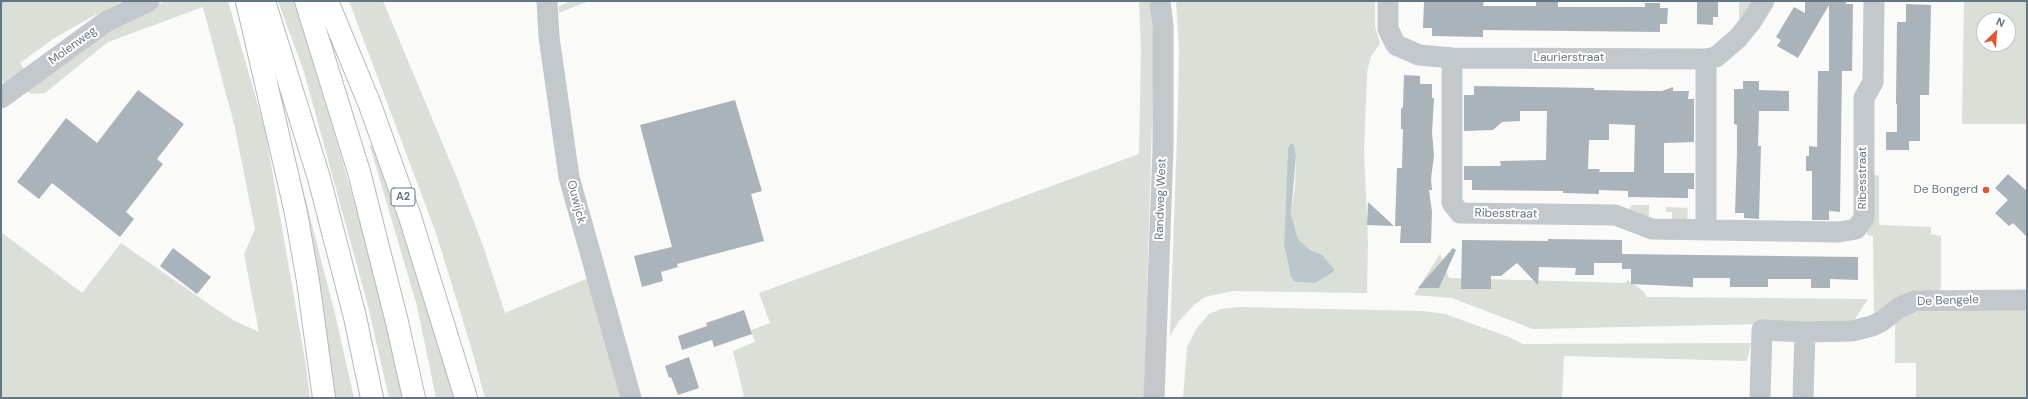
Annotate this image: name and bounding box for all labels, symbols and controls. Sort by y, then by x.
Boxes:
north arrow [1976,12,2016,52]
text: N [1994,14,2007,30]
street label: Molenweg [46,24,100,68]
street label: Laurierstraat [1534,51,1604,65]
street label: Ribesstraat [1856,147,1870,209]
street label: Randweg West [1152,158,1170,240]
street label: Ouwijck [563,179,589,225]
place label: De Bongerd [1913,183,1978,197]
marker: De Bongerd [1981,185,1991,195]
road number: A2 [391,188,415,206]
street label: Ribesstraat [1474,206,1538,222]
street label: De Bengele [1917,293,1979,309]

